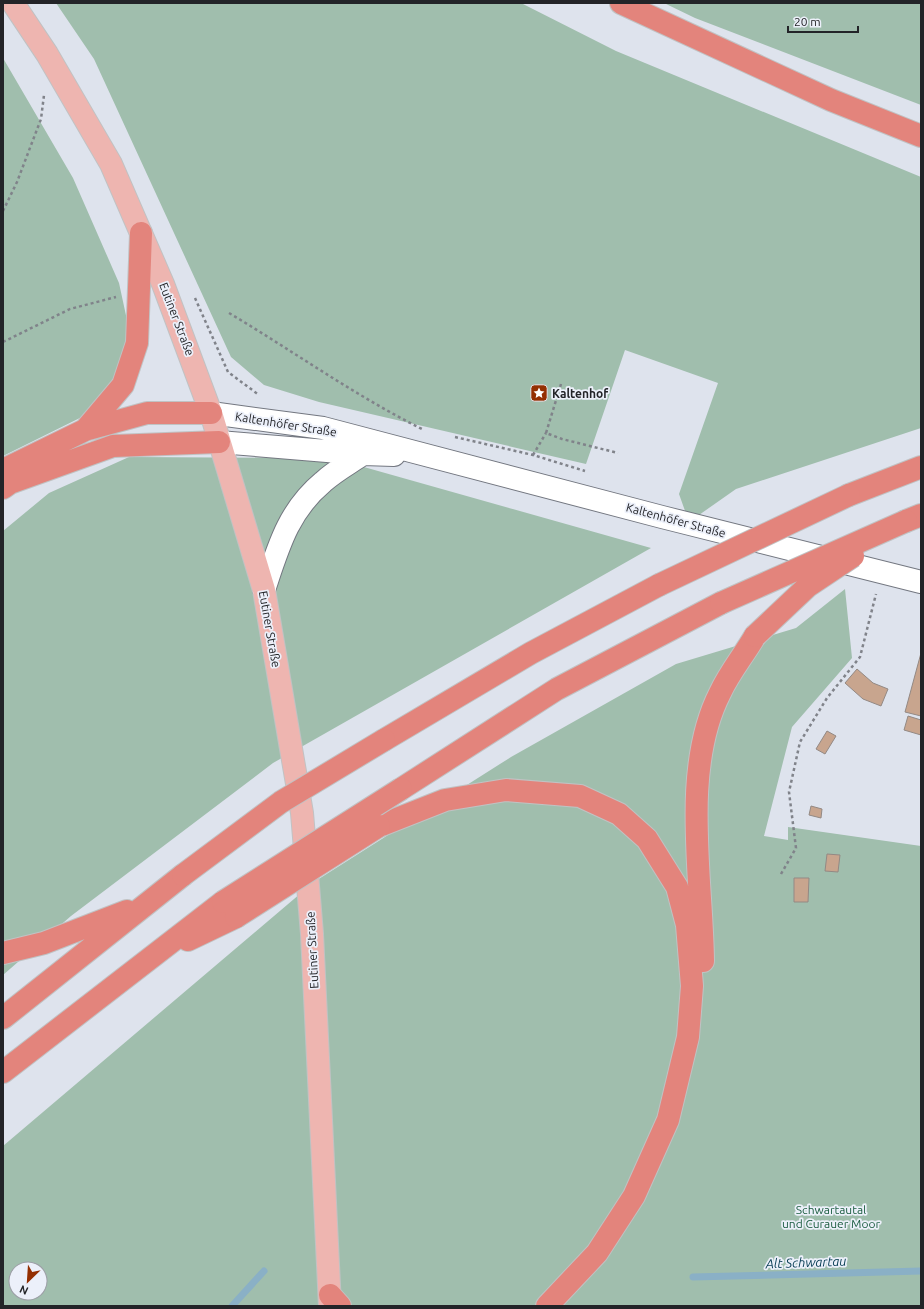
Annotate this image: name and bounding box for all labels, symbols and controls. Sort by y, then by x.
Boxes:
scale bar [788,8,858,34]
text: 20 m [794,15,821,28]
street label: Eutiner Straße [157,281,197,357]
place icon: Kaltenhof [529,383,549,403]
place label: Kaltenhof [552,387,609,400]
street label: Kaltenhöfer Straße [234,410,338,438]
street label: Kaltenhöfer Straße [625,500,727,540]
street label: Eutiner Straße [257,590,283,668]
street label: Eutiner Straße [303,911,321,989]
park label: Schwartautal und Curauer Moor [782,1203,880,1230]
water label: Alt Schwartau [764,1254,847,1270]
north arrow [8,1261,48,1301]
text: N [18,1283,30,1297]

